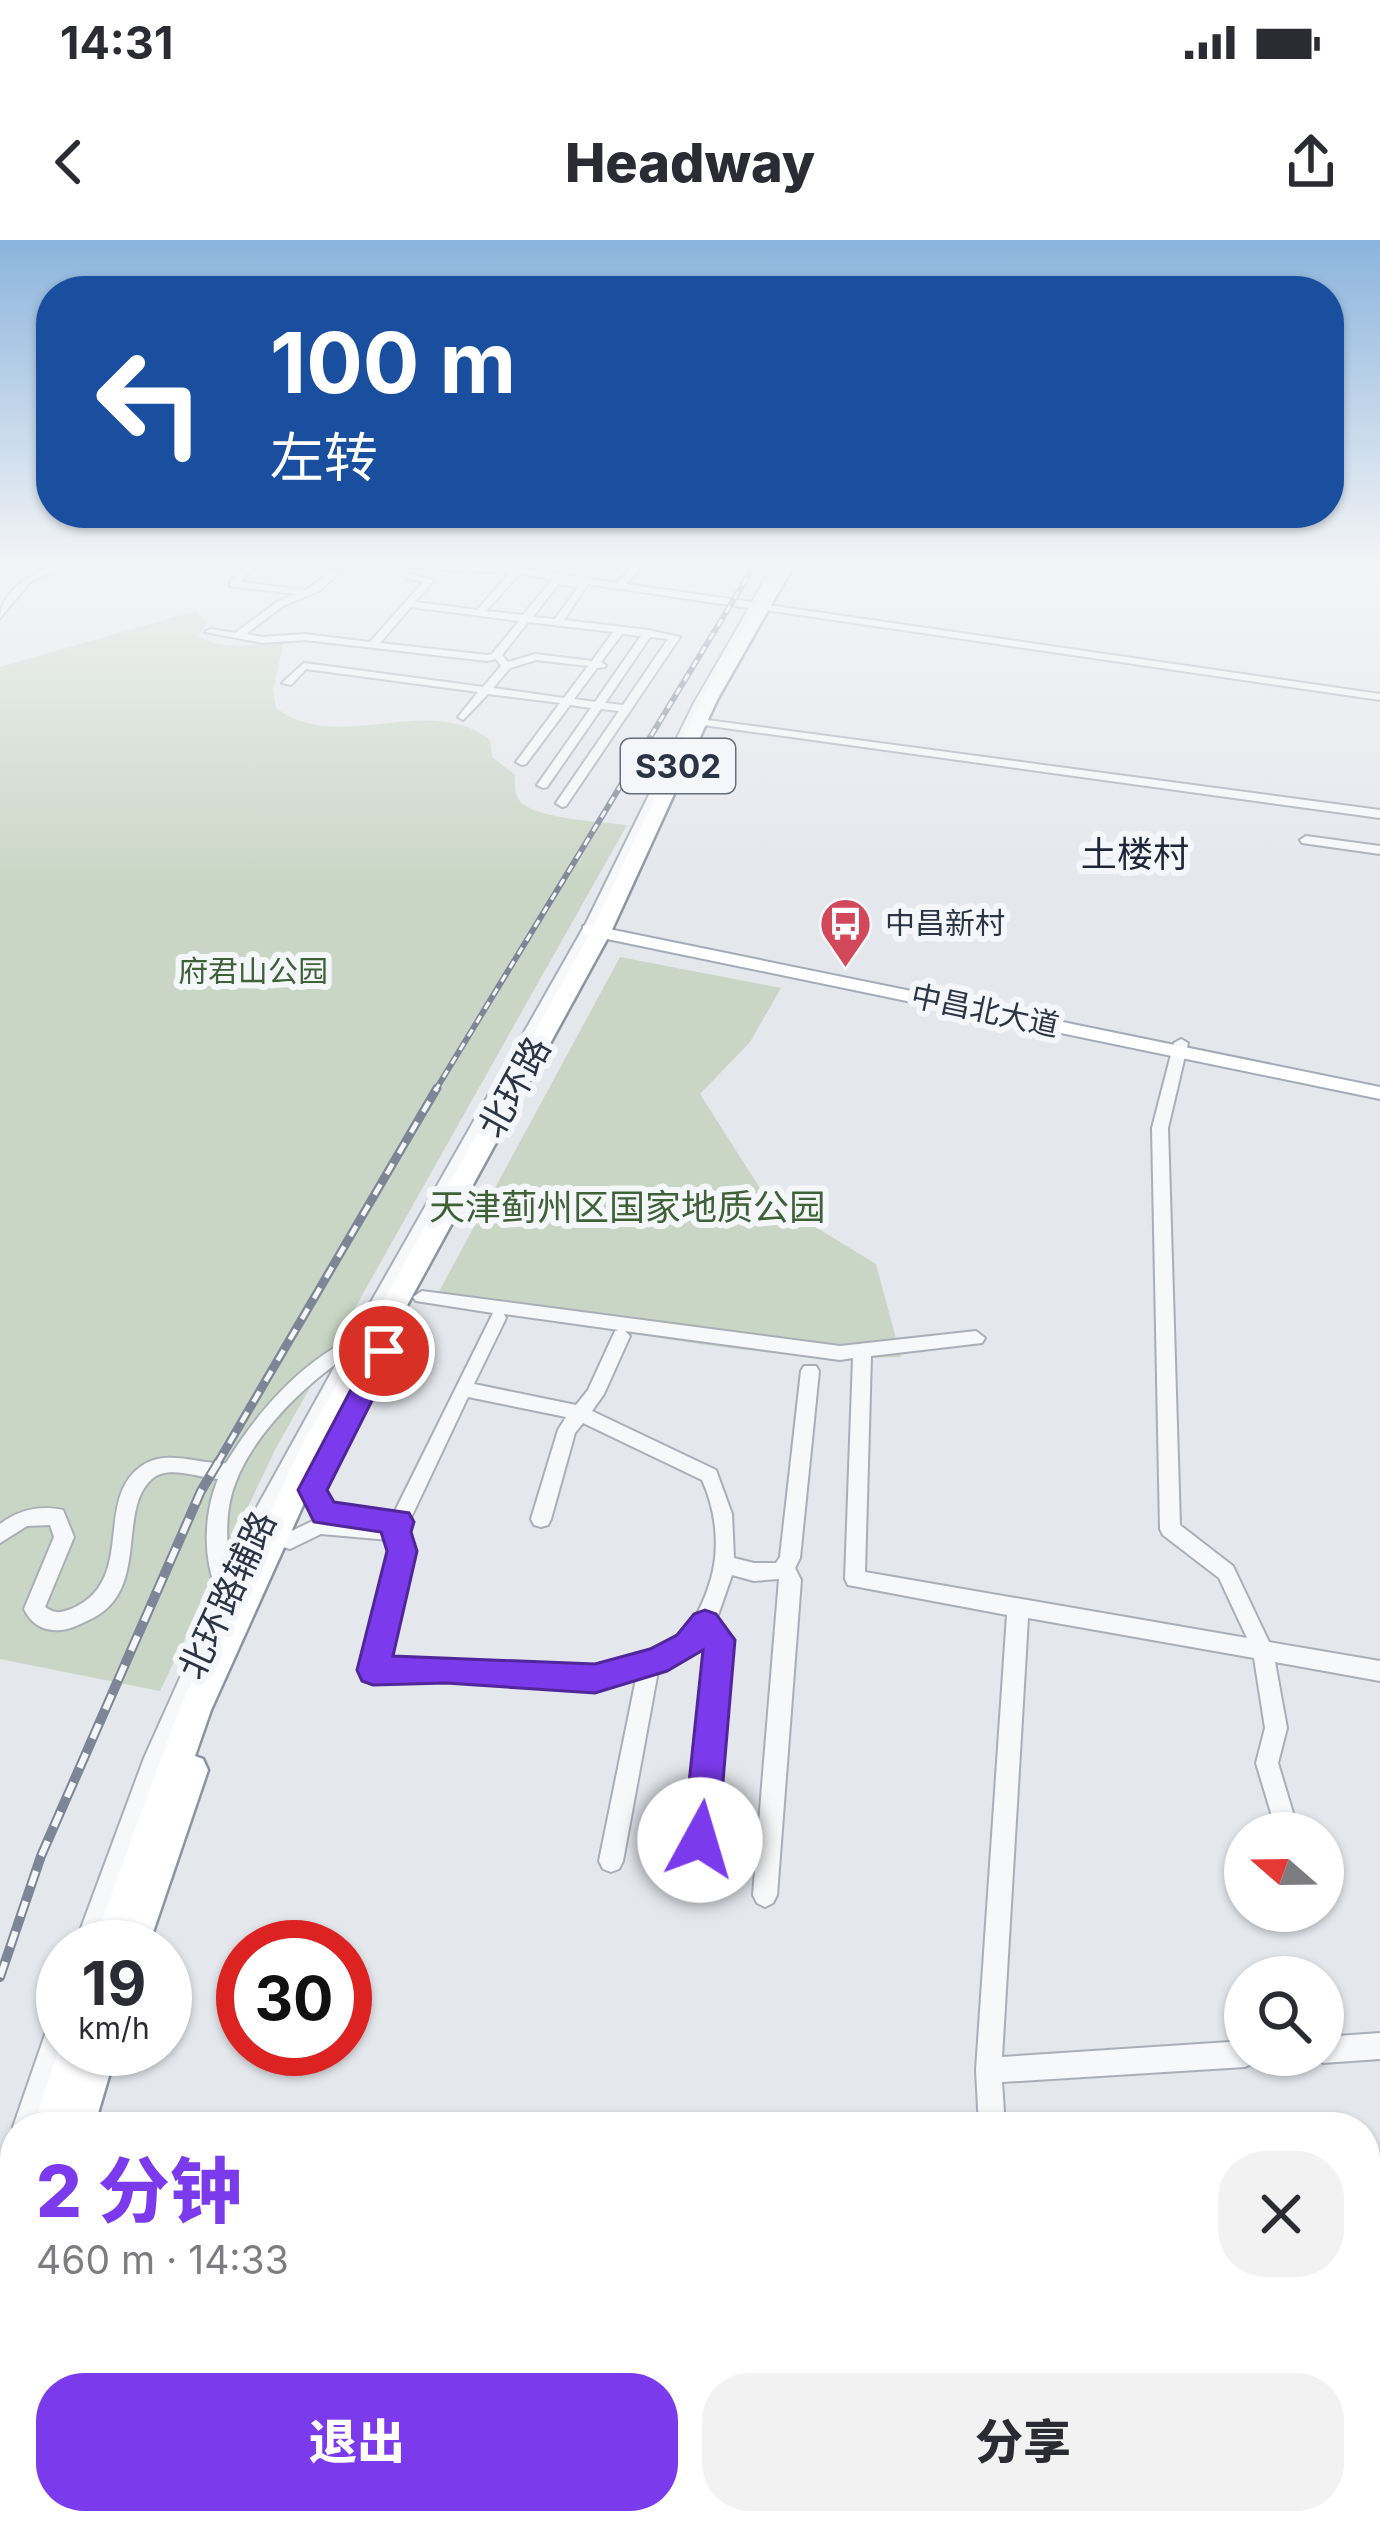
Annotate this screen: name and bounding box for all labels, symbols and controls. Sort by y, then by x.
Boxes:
text: 14:31 [60,15,173,70]
icon: back [36,129,102,195]
icon: share [1278,129,1344,195]
text: Headway [565,130,815,195]
text: 100 m [270,312,516,413]
icon: left [72,324,228,480]
text: 左转 [270,425,378,490]
road number: S302 [621,739,735,793]
district label: 土楼村 [1081,832,1189,876]
bus stop icon: 中昌新村 [818,896,874,970]
place label: 中昌新村 [885,905,1005,941]
park label: 府君山公园 [178,953,328,989]
street label: 中昌北大道 [908,977,1062,1043]
street label: 北环路 [469,1029,559,1145]
park label: 天津蓟州区国家地质公园 [429,1185,825,1229]
pin [333,1300,435,1402]
icon: arrive [351,1318,417,1384]
street label: 北环路辅路 [169,1504,285,1686]
position arrow [637,1777,763,1903]
north arrow [1224,1812,1344,1932]
map controls [1224,1812,1344,2076]
speed limit sign: 30 [216,1920,372,2076]
text: 19 [82,1947,146,2019]
button: search [1224,1956,1344,2076]
text: km/h [78,2010,150,2046]
text: 2 分钟 [36,2147,242,2234]
button: close [1218,2151,1344,2277]
text: 460 m · 14:33 [36,2236,289,2283]
button: 退出 [36,2373,678,2511]
button: 分享 [702,2373,1344,2511]

